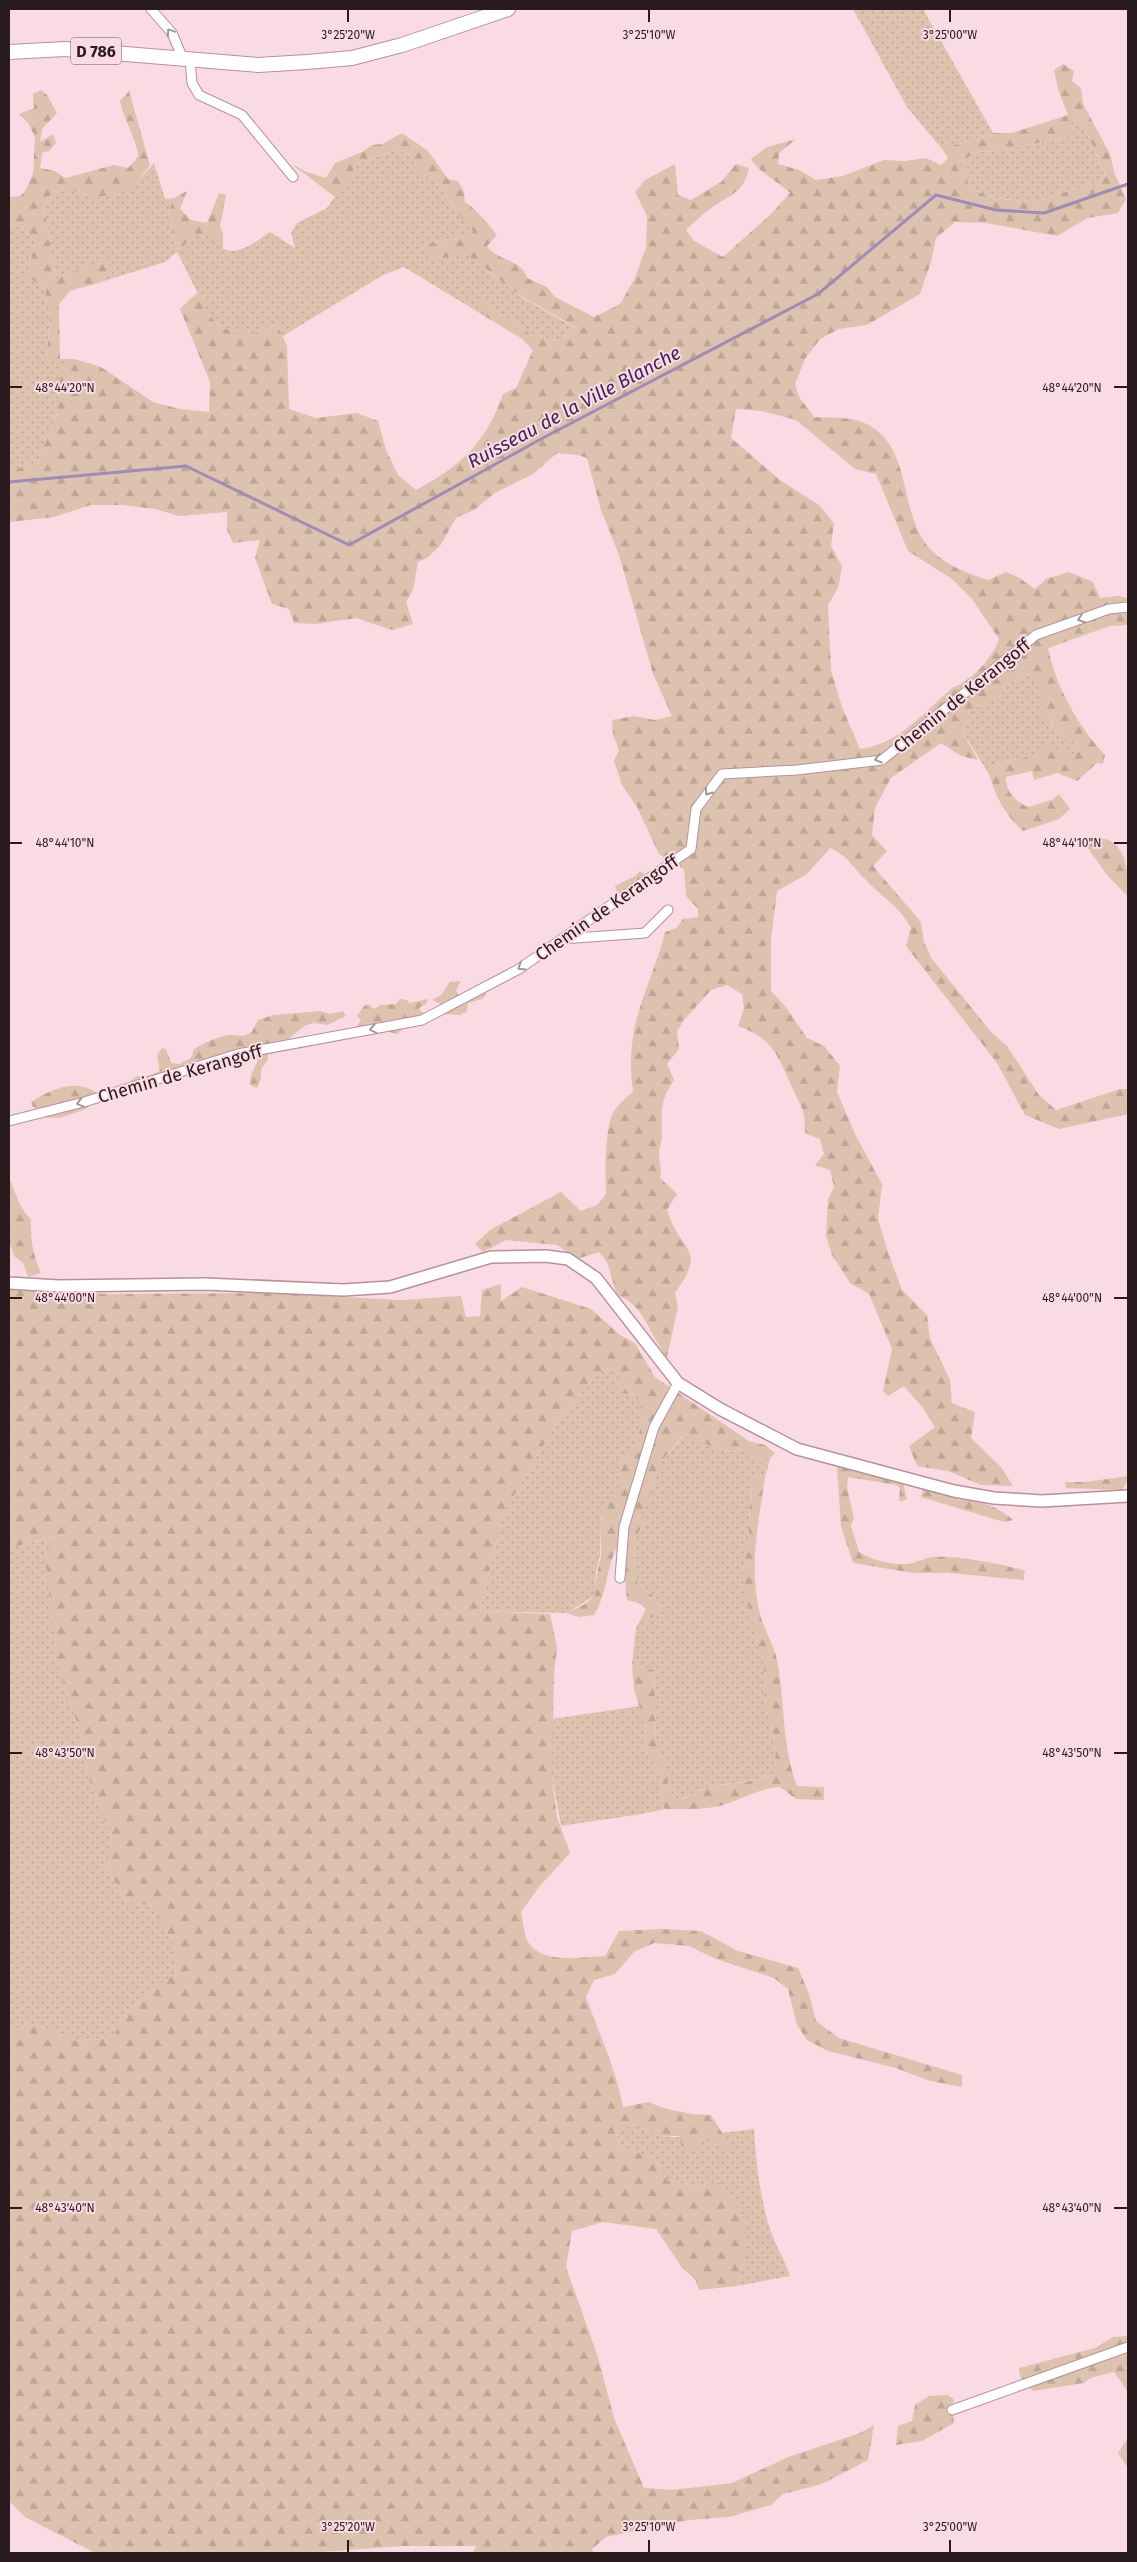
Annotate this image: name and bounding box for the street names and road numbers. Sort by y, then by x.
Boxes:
road number: D 786 [71,37,121,64]
street label: Chemin de Kerangoff [889,633,1036,758]
street label: Chemin de Kerangoff [531,849,684,966]
street label: Chemin de Kerangoff [95,1039,267,1108]

